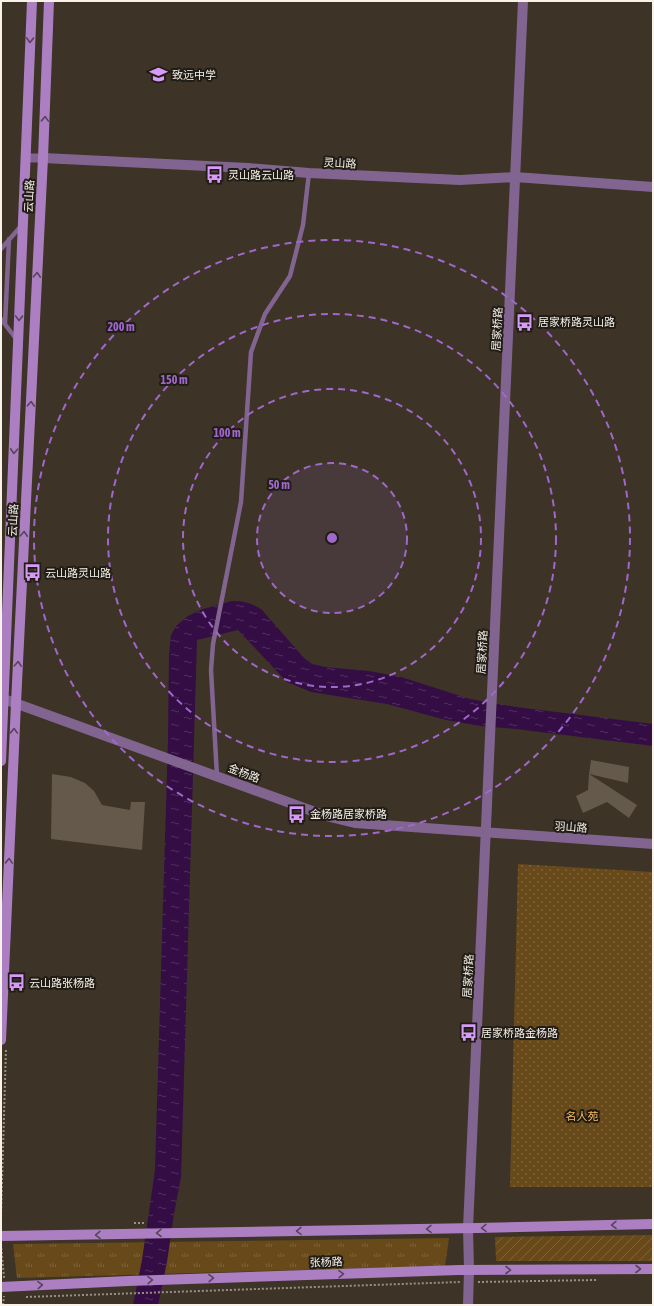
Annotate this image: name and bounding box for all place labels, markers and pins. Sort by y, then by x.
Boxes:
school or university icon: 致远中学 [149,65,169,85]
place label: 致远中学 [172,69,216,81]
bus stop icon: 灵山路云山路 [205,165,225,185]
place label: 灵山路云山路 [228,169,294,181]
bus stop icon: 居家桥路灵山路 [515,312,535,332]
place label: 居家桥路灵山路 [538,316,615,328]
centre of rings [325,531,339,545]
bus stop icon: 云山路灵山路 [22,563,42,583]
place label: 云山路灵山路 [45,567,111,579]
bus stop icon: 金杨路居家桥路 [287,804,307,824]
place label: 金杨路居家桥路 [310,808,387,820]
bus stop icon: 云山路张杨路 [6,973,26,993]
place label: 云山路张杨路 [29,977,95,989]
bus stop icon: 居家桥路金杨路 [458,1023,478,1043]
place label: 居家桥路金杨路 [481,1027,558,1039]

